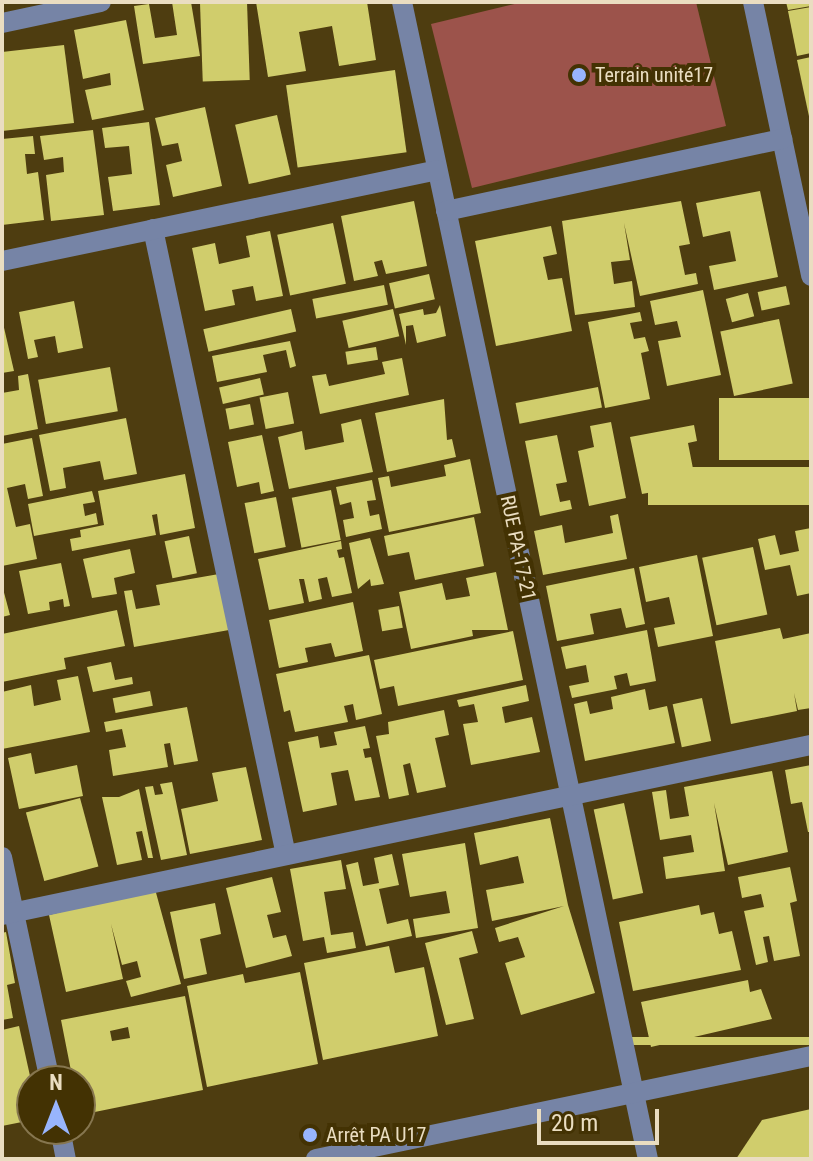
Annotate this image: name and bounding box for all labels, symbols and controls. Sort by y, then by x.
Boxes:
place label: Terrain unité17 [595,63,713,87]
marker: Terrain unité17 [570,66,588,84]
street label: RUE PA-17-21 [495,493,541,603]
north arrow [16,1065,96,1145]
text: N [49,1070,63,1095]
scale bar [541,1093,663,1143]
text: 20 m [551,1109,598,1137]
place label: Arrêt PA U17 [326,1123,426,1147]
marker: Arrêt PA U17 [301,1126,319,1144]

